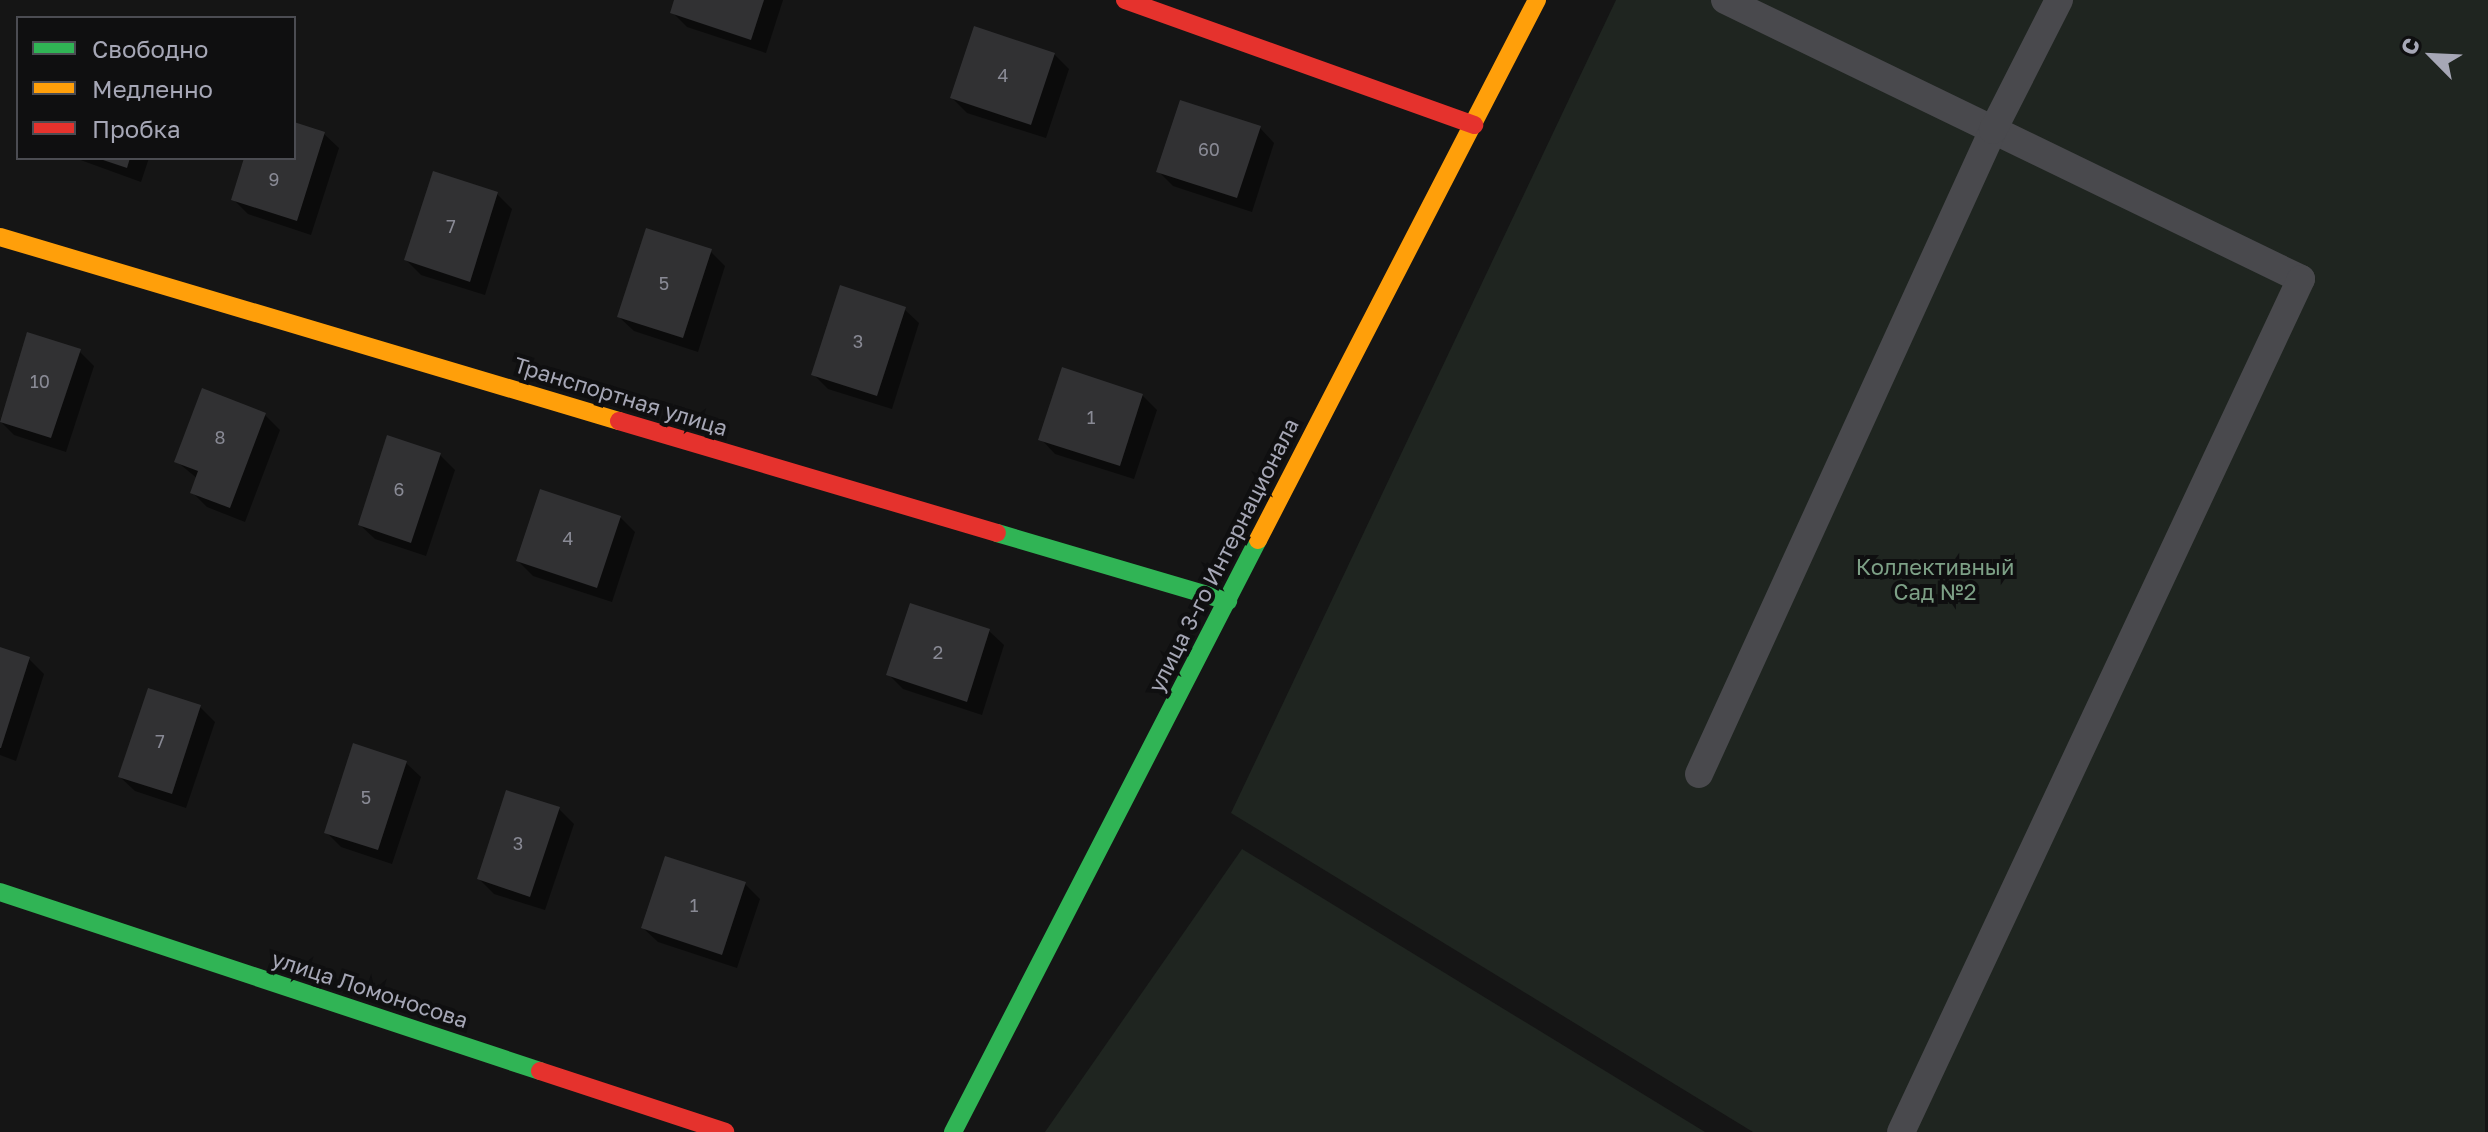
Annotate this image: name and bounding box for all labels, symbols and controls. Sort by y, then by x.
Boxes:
legend [16,16,296,160]
north arrow [2392,16,2472,96]
text: С [2394,33,2425,59]
text: Свободно [92,34,208,63]
house number: 4 [998,64,1008,86]
text: Медленно [92,74,213,103]
text: Пробка [92,114,181,143]
house number: 60 [1198,138,1220,160]
house number: 9 [269,168,279,190]
house number: 7 [446,215,456,237]
house number: 5 [659,272,669,294]
house number: 3 [853,330,863,352]
street label: Транспортная улица [511,351,731,441]
house number: 10 [30,370,50,392]
house number: 1 [1087,406,1095,428]
street label: улица 3-го Интернационала [1142,414,1304,696]
house number: 8 [215,426,225,448]
house number: 6 [394,478,404,500]
house number: 4 [563,527,573,549]
park label: Коллективный Сад №2 [1856,553,2014,604]
house number: 2 [933,641,943,663]
house number: 7 [155,730,165,752]
house number: 5 [361,786,371,808]
house number: 3 [513,832,523,854]
house number: 1 [690,894,698,916]
street label: улица Ломоносова [269,945,471,1033]

